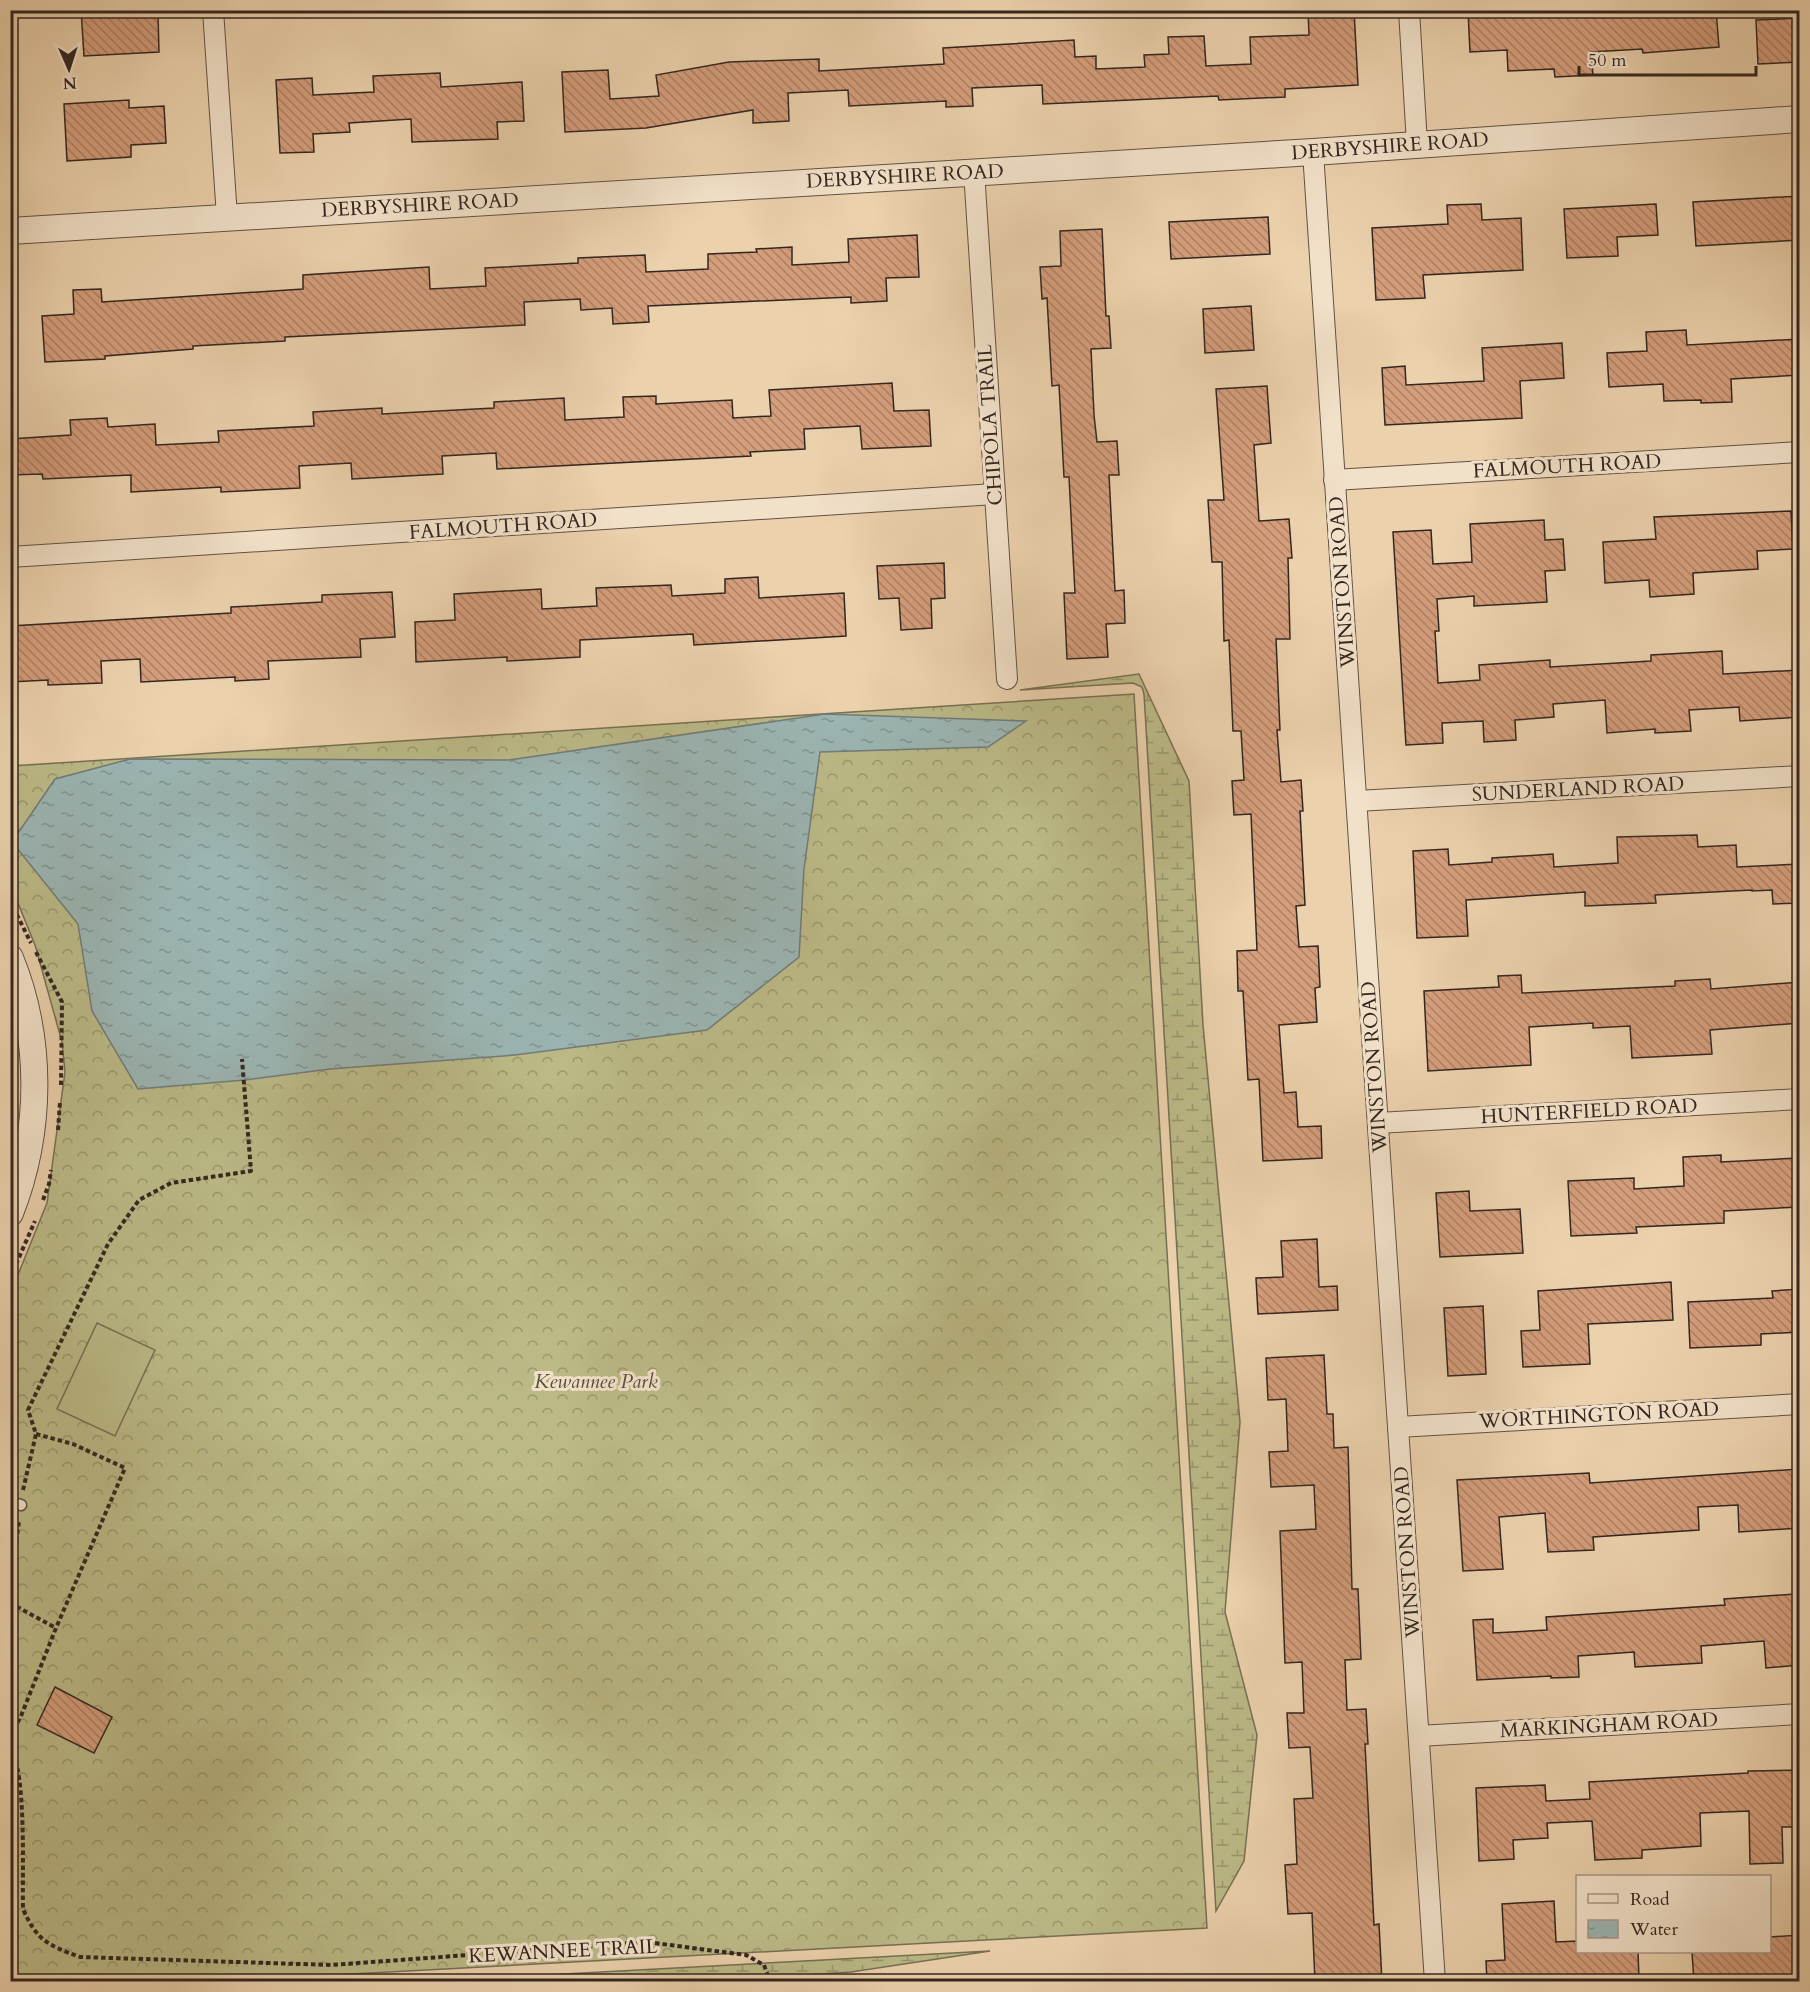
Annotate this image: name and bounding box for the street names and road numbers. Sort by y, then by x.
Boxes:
street label: DERBYSHIRE ROAD [1290,126,1490,166]
street label: DERBYSHIRE ROAD [806,157,1004,195]
street label: DERBYSHIRE ROAD [321,186,519,224]
street label: CHIPOLA TRAIL [971,343,1009,506]
street label: FALMOUTH ROAD [1472,448,1662,484]
street label: WINSTON ROAD [1323,495,1362,670]
street label: FALMOUTH ROAD [408,506,598,546]
street label: SUNDERLAND ROAD [1471,770,1685,808]
street label: WINSTON ROAD [1355,980,1394,1155]
street label: HUNTERFIELD ROAD [1480,1092,1698,1130]
street label: WORTHINGTON ROAD [1477,1395,1720,1435]
street label: WINSTON ROAD [1388,1465,1427,1640]
street label: MARKINGHAM ROAD [1499,1706,1719,1744]
street label: KEWANNEE TRAIL [468,1933,659,1969]

